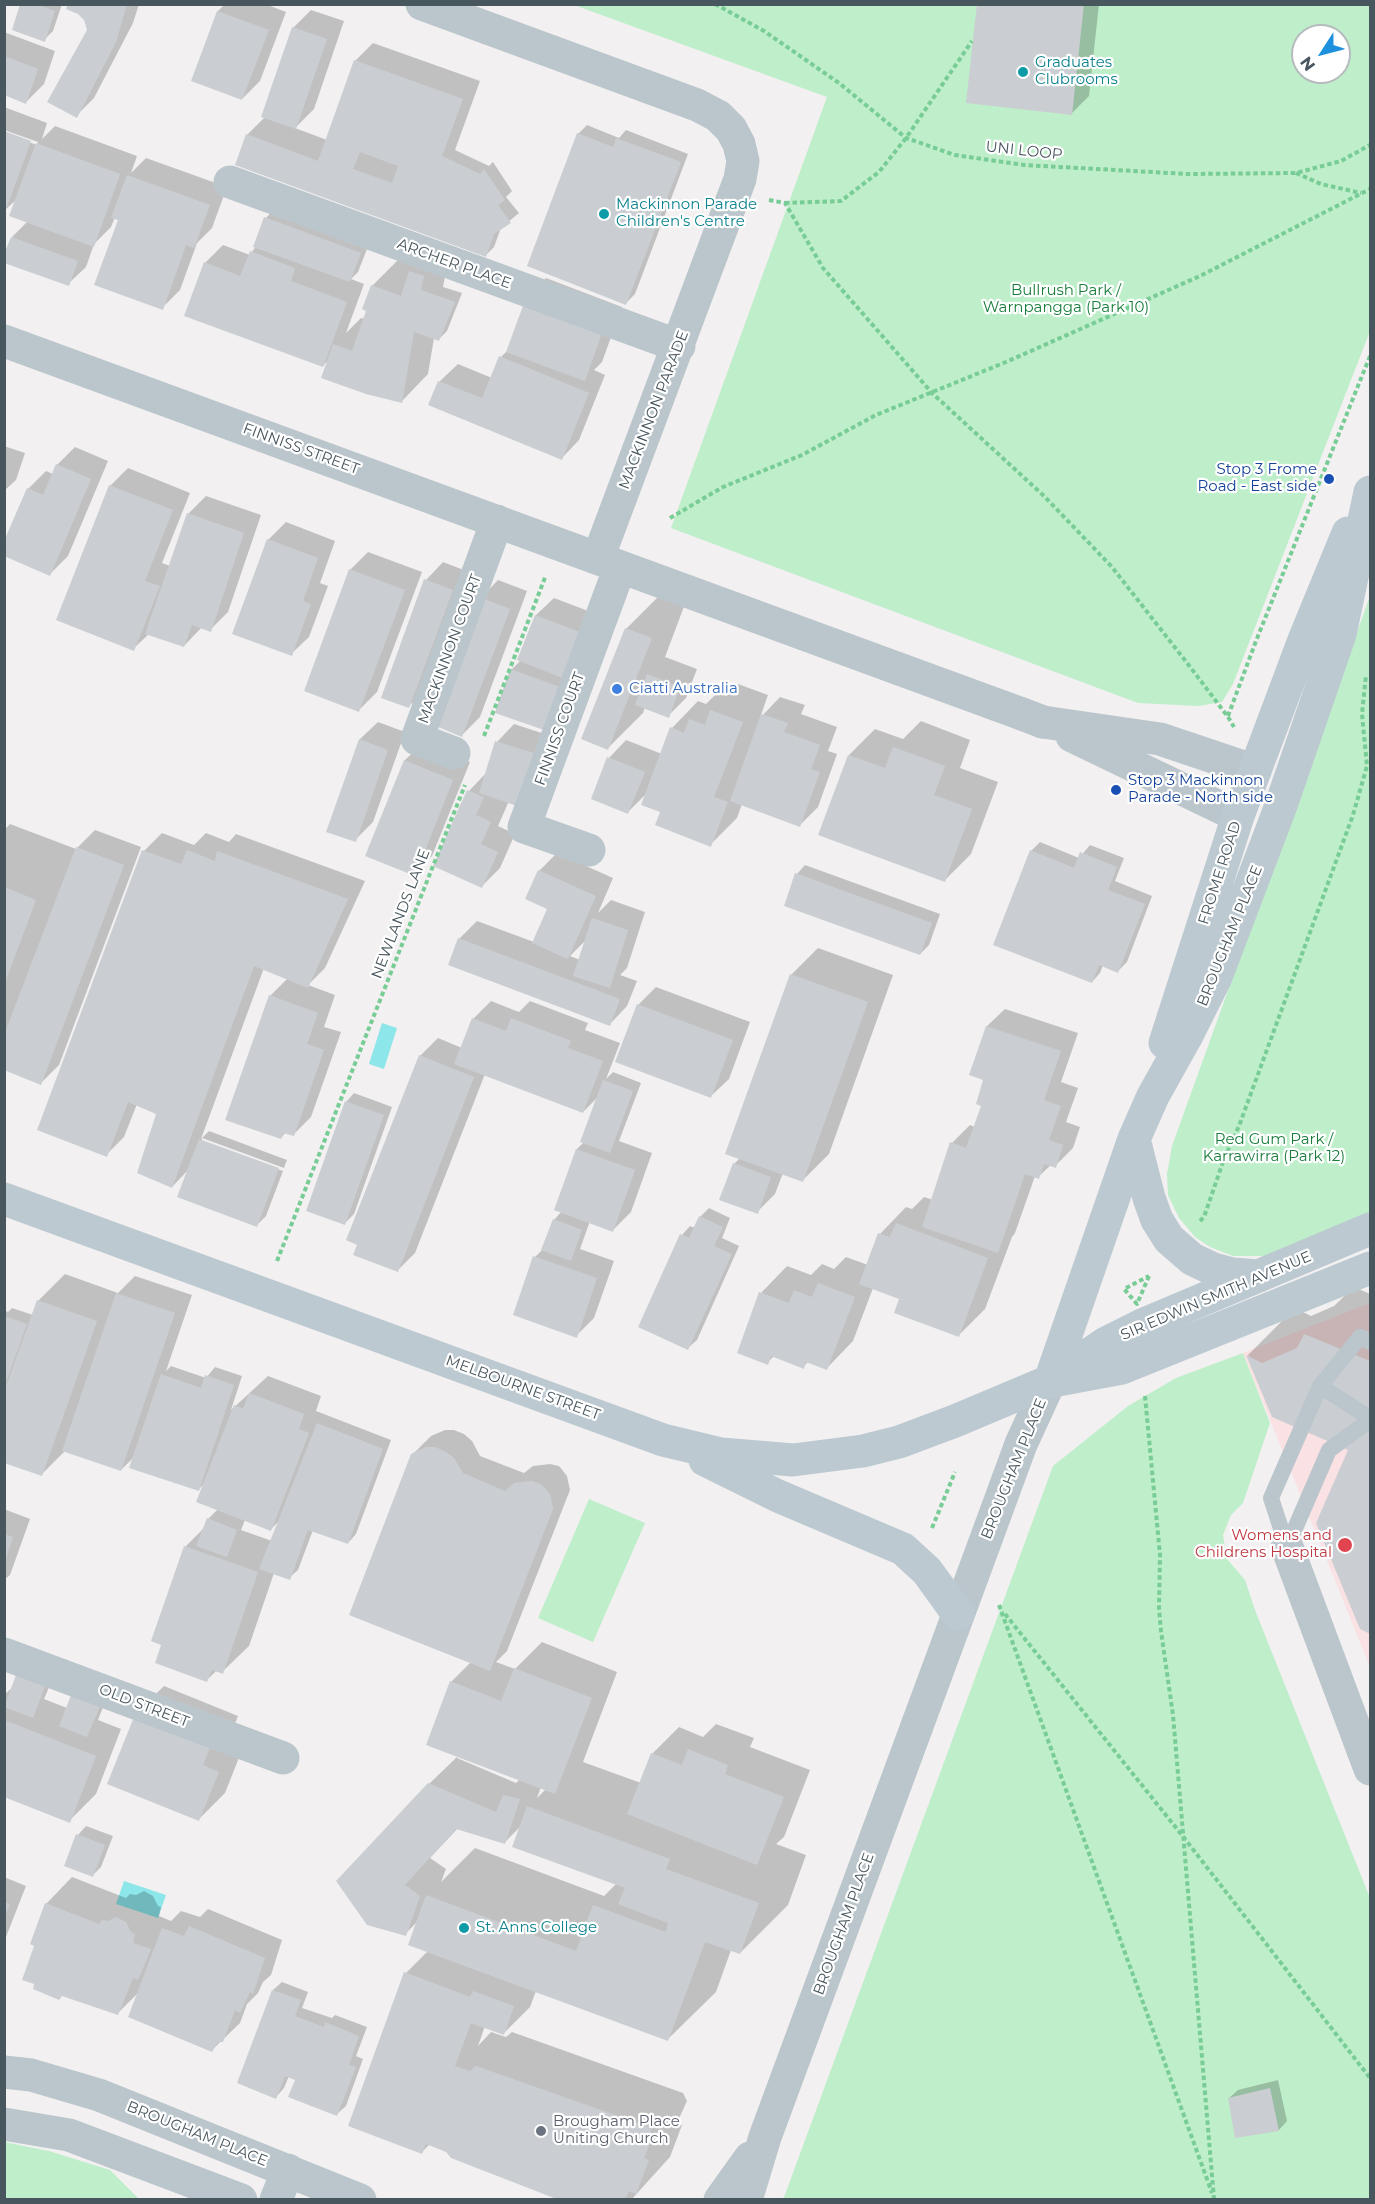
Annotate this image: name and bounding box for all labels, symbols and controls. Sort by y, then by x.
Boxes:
north arrow [1291,24,1351,84]
text: N [1296,53,1319,75]
place label: Graduates Clubrooms [1035,54,1118,89]
marker: Graduates Clubrooms [1016,65,1030,79]
street label: UNI LOOP [985,138,1063,164]
place label: Mackinnon Parade Children's Centre [616,196,757,231]
marker: Mackinnon Parade Children's Centre [597,207,611,221]
street label: ARCHER PLACE [395,235,513,293]
park label: Bullrush Park / Warnpangga (Park 10) [983,282,1149,317]
street label: MACKINNON PARADE [615,328,693,492]
street label: FINNISS STREET [240,420,362,478]
place label: Stop 3 Frome Road - East side [1197,461,1317,496]
marker: Stop 3 Frome Road - East side [1322,472,1336,486]
street label: MACKINNON COURT [415,572,485,726]
street label: FINNISS COURT [531,670,589,788]
place label: Ciatti Australia [629,680,738,698]
marker: Ciatti Australia [610,682,624,696]
place label: Stop 3 Mackinnon Parade - North side [1128,772,1273,807]
marker: Stop 3 Mackinnon Parade - North side [1109,783,1123,797]
street label: FROME ROAD [1195,819,1245,927]
street label: NEWLANDS LANE [368,847,434,981]
street label: BROUGHAM PLACE [1194,863,1266,1009]
park label: Red Gum Park / Karrawirra (Park 12) [1203,1131,1345,1166]
street label: SIR EDWIN SMITH AVENUE [1118,1248,1314,1344]
street label: MELBOURNE STREET [443,1352,603,1424]
street label: BROUGHAM PLACE [978,1396,1050,1542]
place label: Womens and Childrens Hospital [1195,1527,1332,1562]
marker: Womens and Childrens Hospital [1336,1536,1354,1554]
street label: OLD STREET [96,1681,192,1731]
street label: BROUGHAM PLACE [810,1850,878,1998]
place label: St. Anns College [476,1919,597,1937]
marker: St. Anns College [457,1921,471,1935]
street label: BROUGHAM PLACE [124,2098,270,2170]
place label: Brougham Place Uniting Church [553,2113,680,2148]
marker: Brougham Place Uniting Church [534,2124,548,2138]

